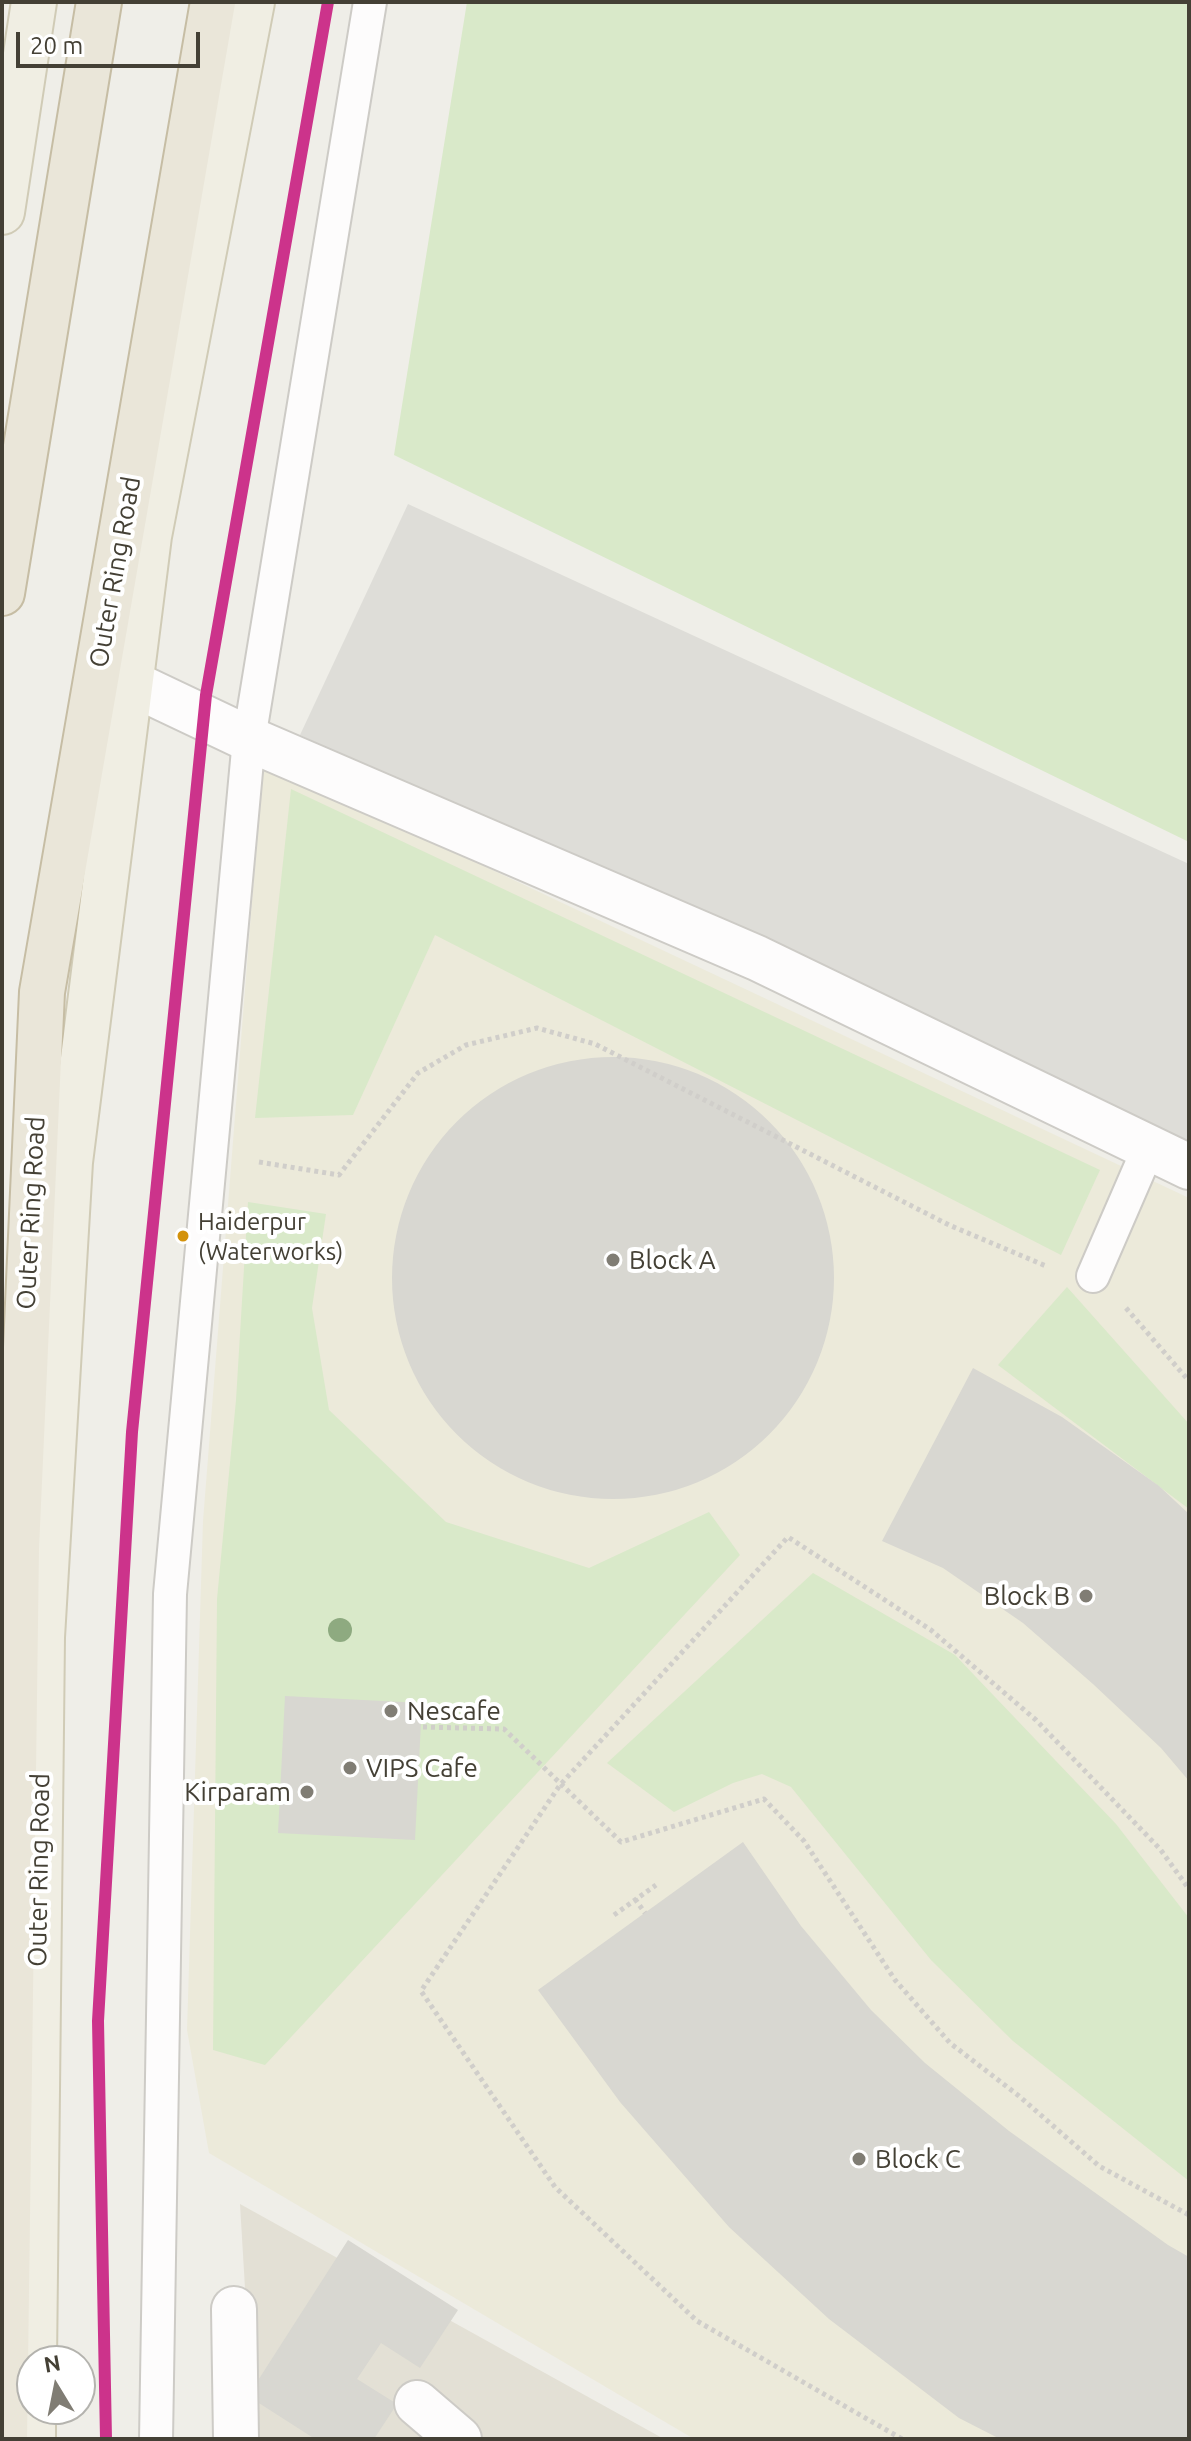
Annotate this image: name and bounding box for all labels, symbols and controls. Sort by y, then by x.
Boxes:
scale bar [20,16,204,66]
text: 20 m [30,32,83,59]
street label: Outer Ring Road [83,474,147,670]
street label: Outer Ring Road [10,1116,52,1310]
place label: Haiderpur (Waterworks) [198,1208,343,1264]
marker: Haiderpur (Waterworks) [175,1228,191,1244]
place label: Block A [629,1244,716,1276]
marker: Block A [604,1251,622,1269]
place label: Block B [984,1580,1070,1612]
marker: Block B [1077,1587,1095,1605]
place label: Nescafe [407,1695,501,1727]
marker: Nescafe [382,1702,400,1720]
place label: VIPS Cafe [366,1752,478,1784]
marker: VIPS Cafe [341,1759,359,1777]
street label: Outer Ring Road [22,1773,56,1967]
place label: Kirparam [184,1776,291,1808]
marker: Kirparam [298,1783,316,1801]
place label: Block C [875,2143,961,2175]
marker: Block C [850,2150,868,2168]
north arrow [16,2345,96,2425]
text: N [42,2349,62,2377]

